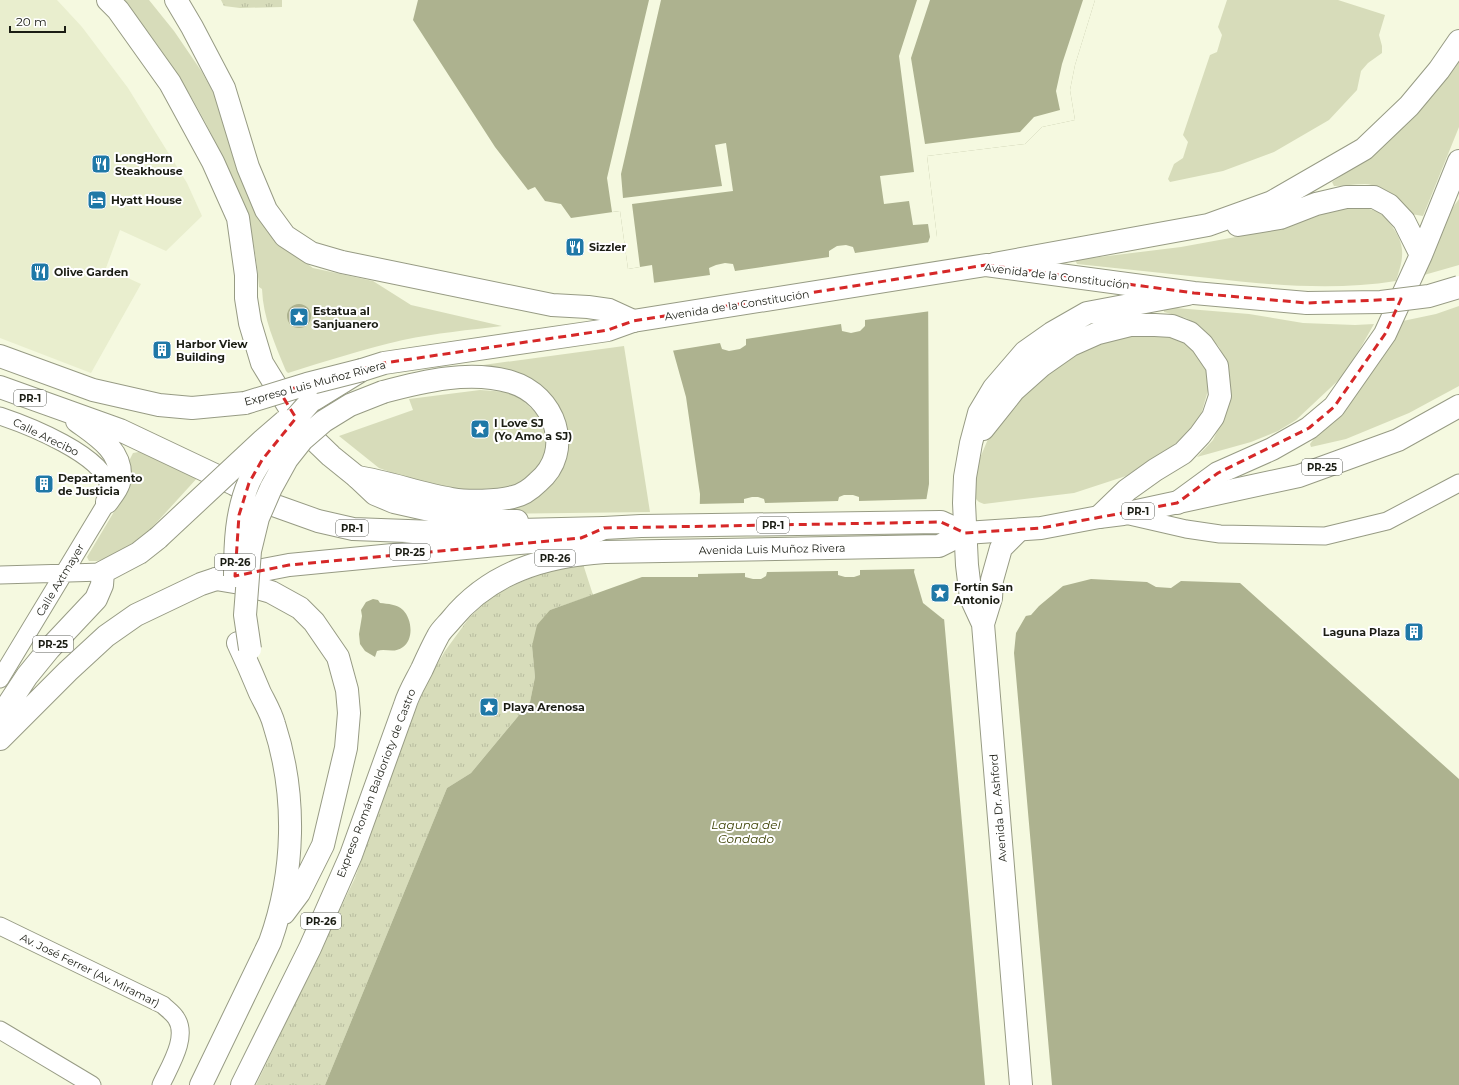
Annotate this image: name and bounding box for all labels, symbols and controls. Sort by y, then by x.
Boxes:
scale bar [10,8,65,34]
text: 20 m [16,14,47,29]
place label: LongHorn Steakhouse [115,151,183,178]
restaurant icon: LongHorn Steakhouse [90,153,112,175]
hotel icon: Hyatt House [86,189,108,211]
place label: Hyatt House [111,193,182,207]
restaurant icon: Sizzler [564,236,586,258]
place label: Sizzler [589,240,627,254]
street label: Avenida de la Constitución [983,260,1131,292]
restaurant icon: Olive Garden [29,261,51,283]
place label: Olive Garden [54,265,128,279]
street label: Avenida de la Constitución [664,287,810,323]
place label: Estatua al Sanjuanero [313,304,379,331]
place icon: Estatua al Sanjuanero [288,306,310,328]
place label: Harbor View Building [176,337,248,364]
building icon: Harbor View Building [151,339,173,361]
street label: Expreso Luis Muñoz Rivera [243,357,387,409]
road number: PR-1 [14,390,46,406]
street label: Calle Arecibo [11,415,81,459]
place label: I Love SJ (Yo Amo a SJ) [494,416,572,443]
place icon: I Love SJ (Yo Amo a SJ) [469,418,491,440]
road number: PR-25 [1302,459,1342,475]
place label: Departamento de Justicia [58,471,143,498]
building icon: Departamento de Justicia [33,473,55,495]
road number: PR-1 [1122,503,1154,519]
road number: PR-1 [757,517,789,533]
road number: PR-1 [336,520,368,536]
street label: Calle Axtmayer [33,541,87,619]
street label: Avenida Luis Muñoz Rivera [699,541,845,557]
road number: PR-25 [390,544,430,560]
road number: PR-26 [535,550,575,566]
road number: PR-26 [215,554,255,570]
place label: Fortín San Antonio [953,580,1013,607]
place icon: Fortín San Antonio [929,582,951,604]
building icon: Laguna Plaza [1403,621,1425,643]
place label: Laguna Plaza [1323,625,1400,639]
road number: PR-25 [33,636,73,652]
street label: Expreso Román Baldorioty de Castro [333,686,419,879]
place icon: Playa Arenosa [478,696,500,718]
place label: Playa Arenosa [503,700,585,714]
street label: Avenida Dr. Ashford [986,753,1010,863]
water label: Laguna del Condado [711,817,781,846]
road number: PR-26 [301,913,341,929]
street label: Av. José Ferrer (Av. Miramar) [18,930,162,1010]

